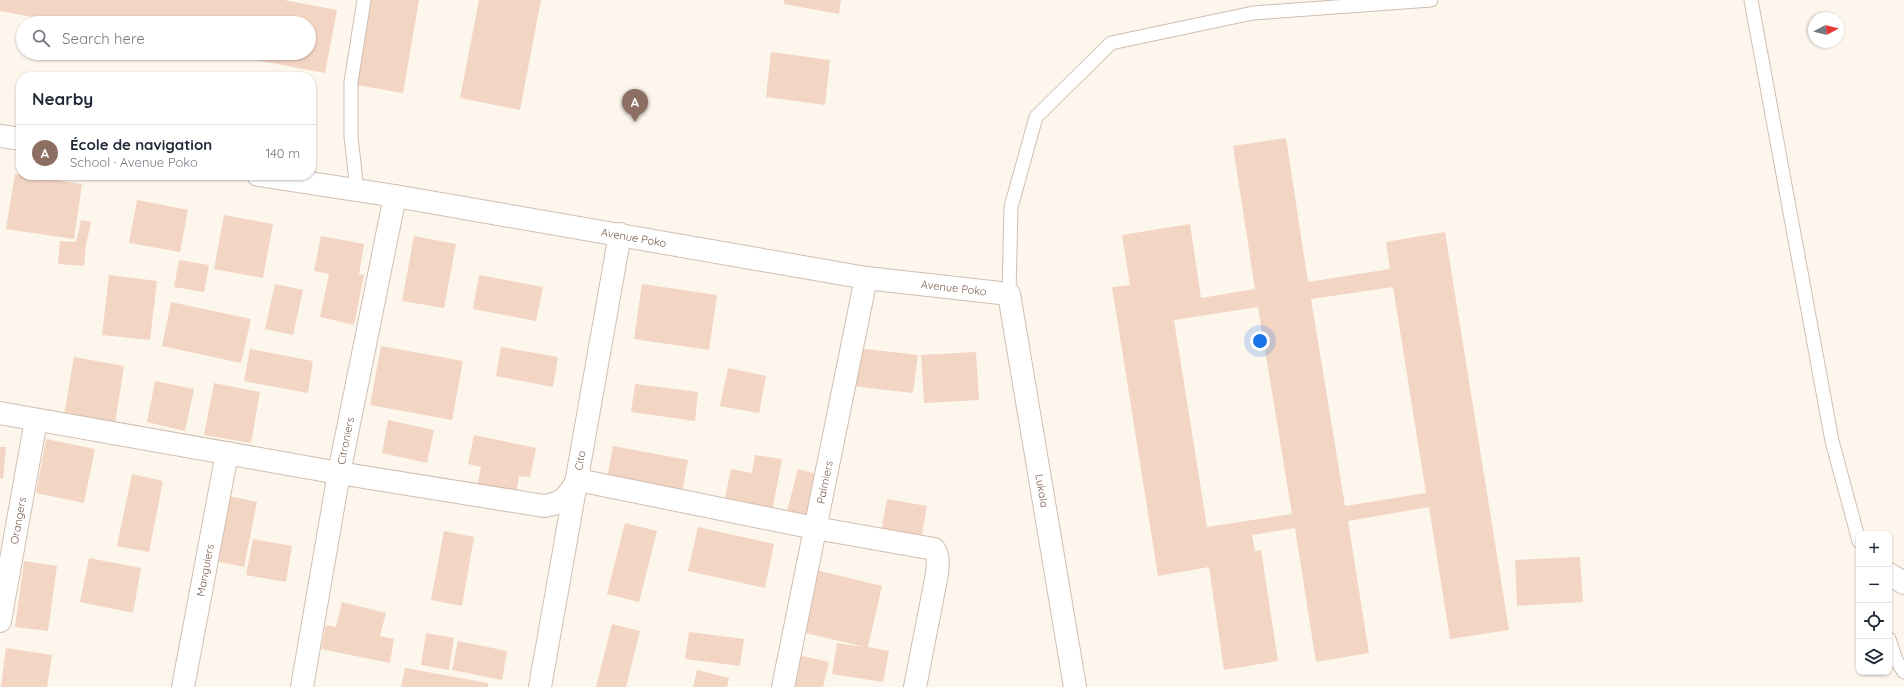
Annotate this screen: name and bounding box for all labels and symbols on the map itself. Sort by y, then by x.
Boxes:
north arrow [1808,12,1844,48]
pin: A [622,89,648,122]
street label: Avenue Poko [600,225,668,250]
street label: Avenue Poko [920,277,988,298]
your location [1250,331,1270,351]
street label: Citroniers [334,416,357,466]
street label: Cito [571,449,589,472]
street label: Palmiers [813,459,836,505]
street label: Lukala [1032,473,1052,509]
street label: Orangers [7,496,29,545]
street label: Manguiers [193,543,217,597]

